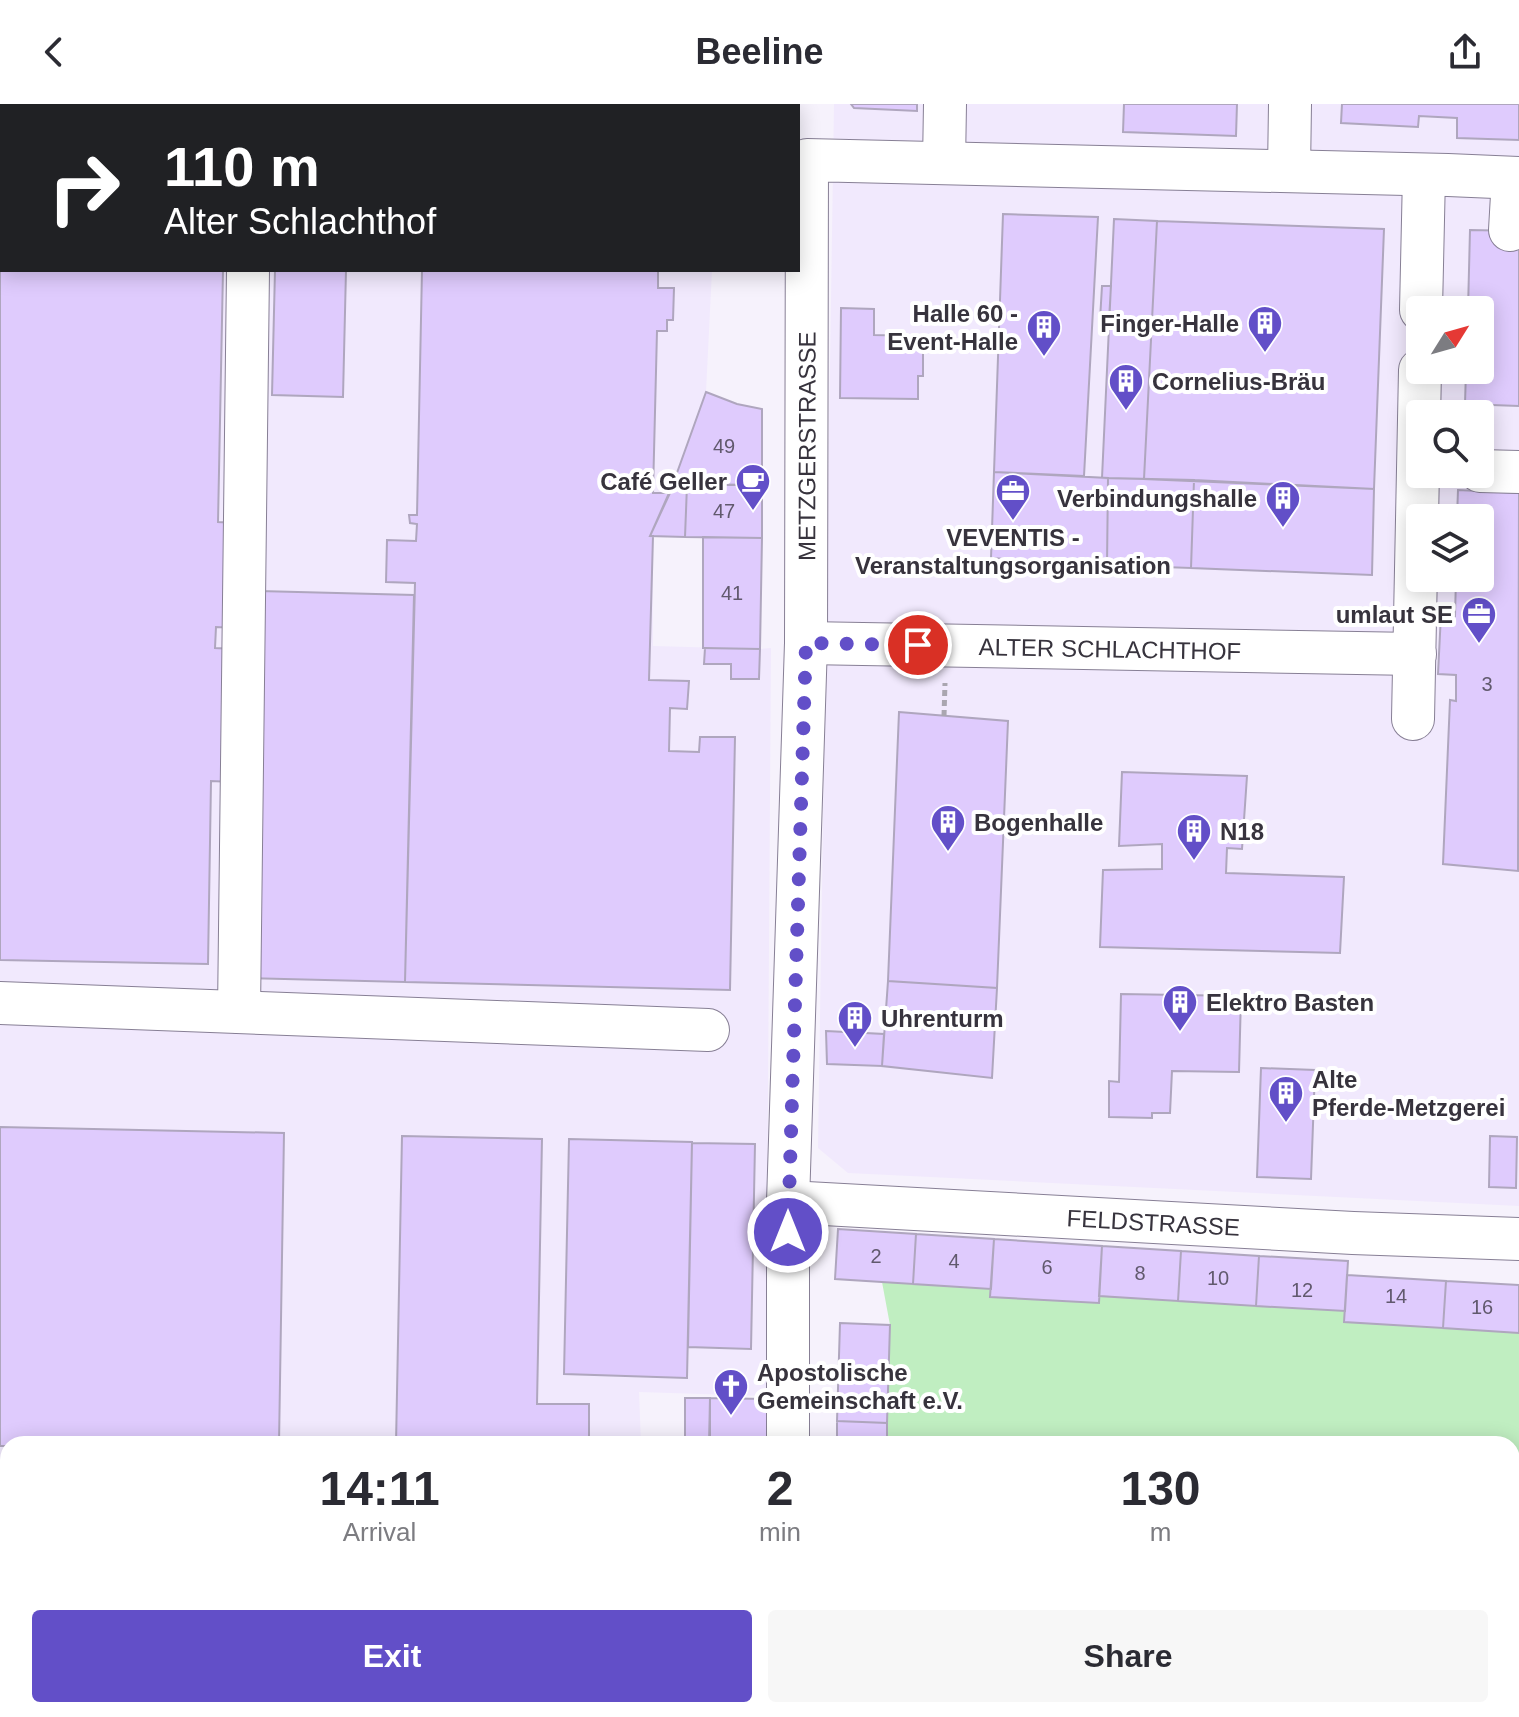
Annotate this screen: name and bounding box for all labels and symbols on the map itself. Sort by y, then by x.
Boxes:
north arrow [1406,296,1494,384]
place label: Halle 60 - Event-Halle [887,300,1018,355]
building icon: Finger-Halle [1246,304,1284,354]
building icon: Halle 60 - Event-Halle [1025,308,1063,358]
place label: Finger-Halle [1100,310,1239,337]
street label: METZGERSTRASSE [793,332,820,561]
building icon: Cornelius-Bräu [1107,362,1145,412]
place label: Cornelius-Bräu [1152,368,1325,395]
house number: 49 [713,435,735,457]
cafe icon: Café Geller [734,462,772,512]
place label: Café Geller [600,468,727,495]
office icon: VEVENTIS - Veranstaltungsorganisation [994,472,1032,522]
building icon: Verbindungshalle [1264,479,1302,529]
place label: Verbindungshalle [1057,485,1257,512]
house number: 47 [713,500,735,522]
place label: VEVENTIS - Veranstaltungsorganisation [855,524,1171,579]
house number: 41 [721,582,743,604]
office icon: umlaut SE [1460,595,1498,645]
place label: umlaut SE [1336,601,1453,628]
pin [884,611,952,679]
street label: ALTER SCHLACHTHOF [979,633,1241,664]
house number: 3 [1481,673,1493,695]
building icon: Bogenhalle [929,803,967,853]
place label: Bogenhalle [974,809,1103,836]
building icon: N18 [1175,812,1213,862]
place label: N18 [1220,818,1264,845]
building icon: Elektro Basten [1161,983,1199,1033]
place label: Elektro Basten [1206,989,1374,1016]
building icon: Uhrenturm [836,999,874,1049]
place label: Uhrenturm [881,1005,1004,1032]
place label: Alte Pferde-Metzgerei [1312,1066,1505,1121]
building icon: Alte Pferde-Metzgerei [1267,1074,1305,1124]
position arrow [746,1190,830,1274]
street label: FELDSTRASSE [1066,1204,1241,1240]
house number: 2 [870,1245,882,1267]
house number: 4 [948,1250,960,1272]
house number: 6 [1041,1256,1053,1278]
house number: 8 [1134,1262,1146,1284]
house number: 10 [1207,1267,1229,1289]
house number: 12 [1291,1279,1313,1301]
house number: 14 [1385,1285,1407,1307]
house number: 16 [1471,1296,1493,1318]
place label: Apostolische Gemeinschaft e.V. [757,1359,963,1414]
church icon: Apostolische Gemeinschaft e.V. [712,1367,750,1417]

